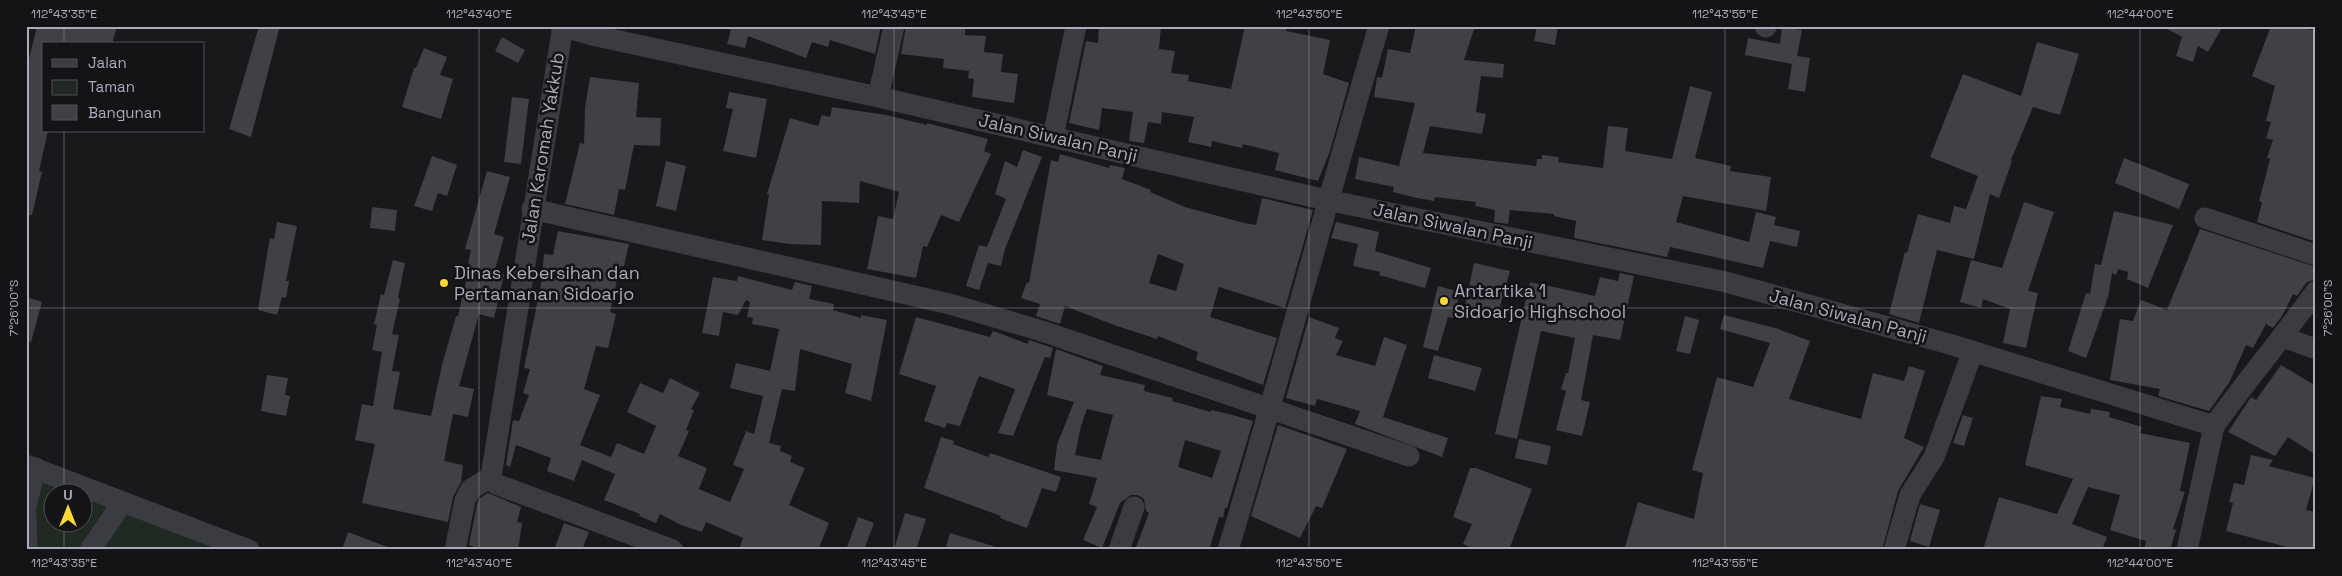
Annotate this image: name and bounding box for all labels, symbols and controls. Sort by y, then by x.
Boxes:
text: 112°43'35"E [31,6,97,22]
text: 112°43'40"E [446,6,512,22]
text: 112°43'45"E [861,6,927,22]
text: 112°43'50"E [1276,6,1342,22]
text: 112°43'55"E [1692,6,1758,22]
text: 112°44'00"E [2107,6,2174,22]
legend [42,42,205,132]
street label: Jalan Karomah Yakkub [516,51,569,245]
text: Jalan [88,53,127,72]
text: Taman [88,77,135,96]
text: Bangunan [88,103,162,122]
street label: Jalan Siwalan Panji [976,108,1140,167]
street label: Jalan Siwalan Panji [1371,197,1535,254]
place label: Dinas Kebersihan dan Pertamanan Sidoarjo [454,261,640,305]
marker: Dinas Kebersihan dan Pertamanan Sidoarjo [438,277,450,289]
place label: Antartika 1 Sidoarjo Highschool [1454,279,1626,323]
text: 7°26'00"S [6,280,22,336]
text: 7°26'00"S [2320,280,2336,336]
street label: Jalan Siwalan Panji [1767,283,1930,348]
marker: Antartika 1 Sidoarjo Highschool [1438,295,1450,307]
north arrow [42,484,92,534]
text: U [63,486,73,504]
text: 112°43'35"E [31,555,97,571]
text: 112°43'40"E [446,555,512,571]
text: 112°43'45"E [861,555,927,571]
text: 112°43'50"E [1276,555,1342,571]
text: 112°43'55"E [1692,555,1758,571]
text: 112°44'00"E [2107,555,2174,571]

